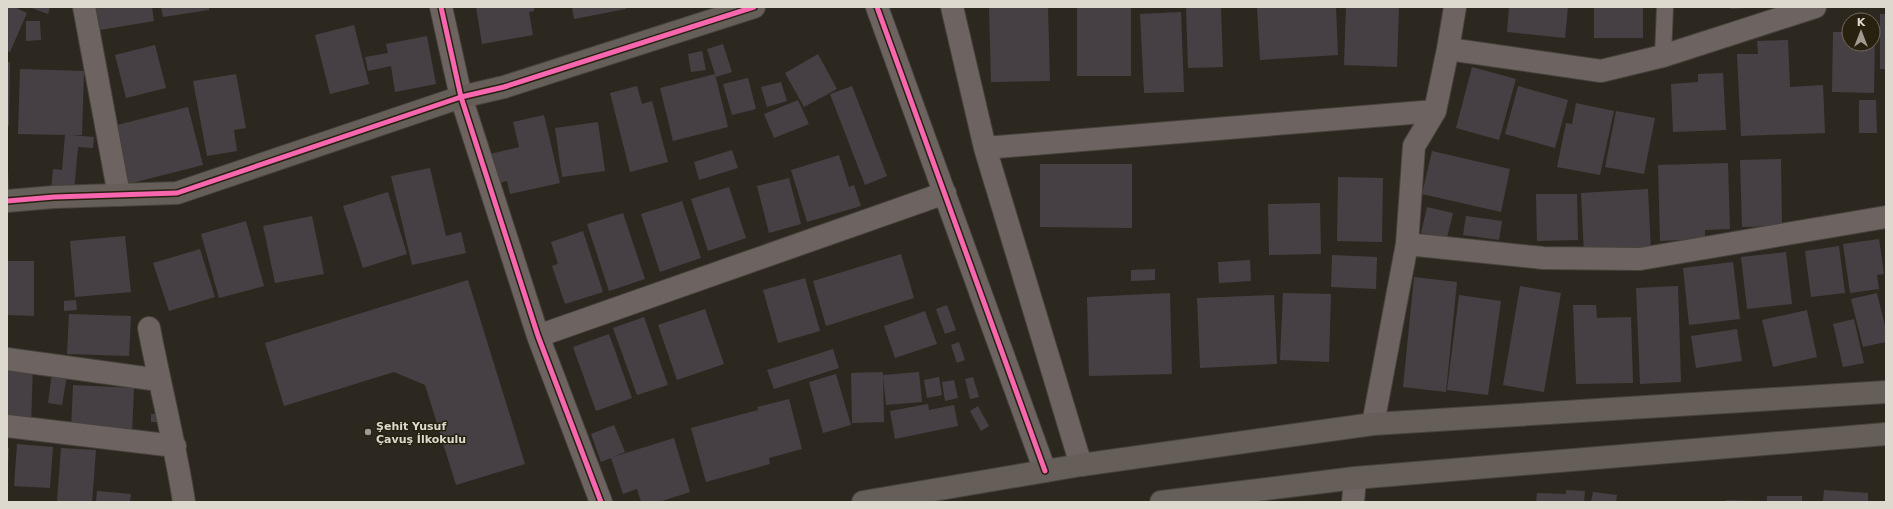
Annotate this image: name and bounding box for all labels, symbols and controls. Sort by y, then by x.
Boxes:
north arrow [1841,12,1881,52]
text: K [1857,16,1866,29]
place label: Şehit Yusuf Çavuş İlkokulu [376,420,466,446]
marker: Şehit Yusuf Çavuş İlkokulu [363,427,373,437]

